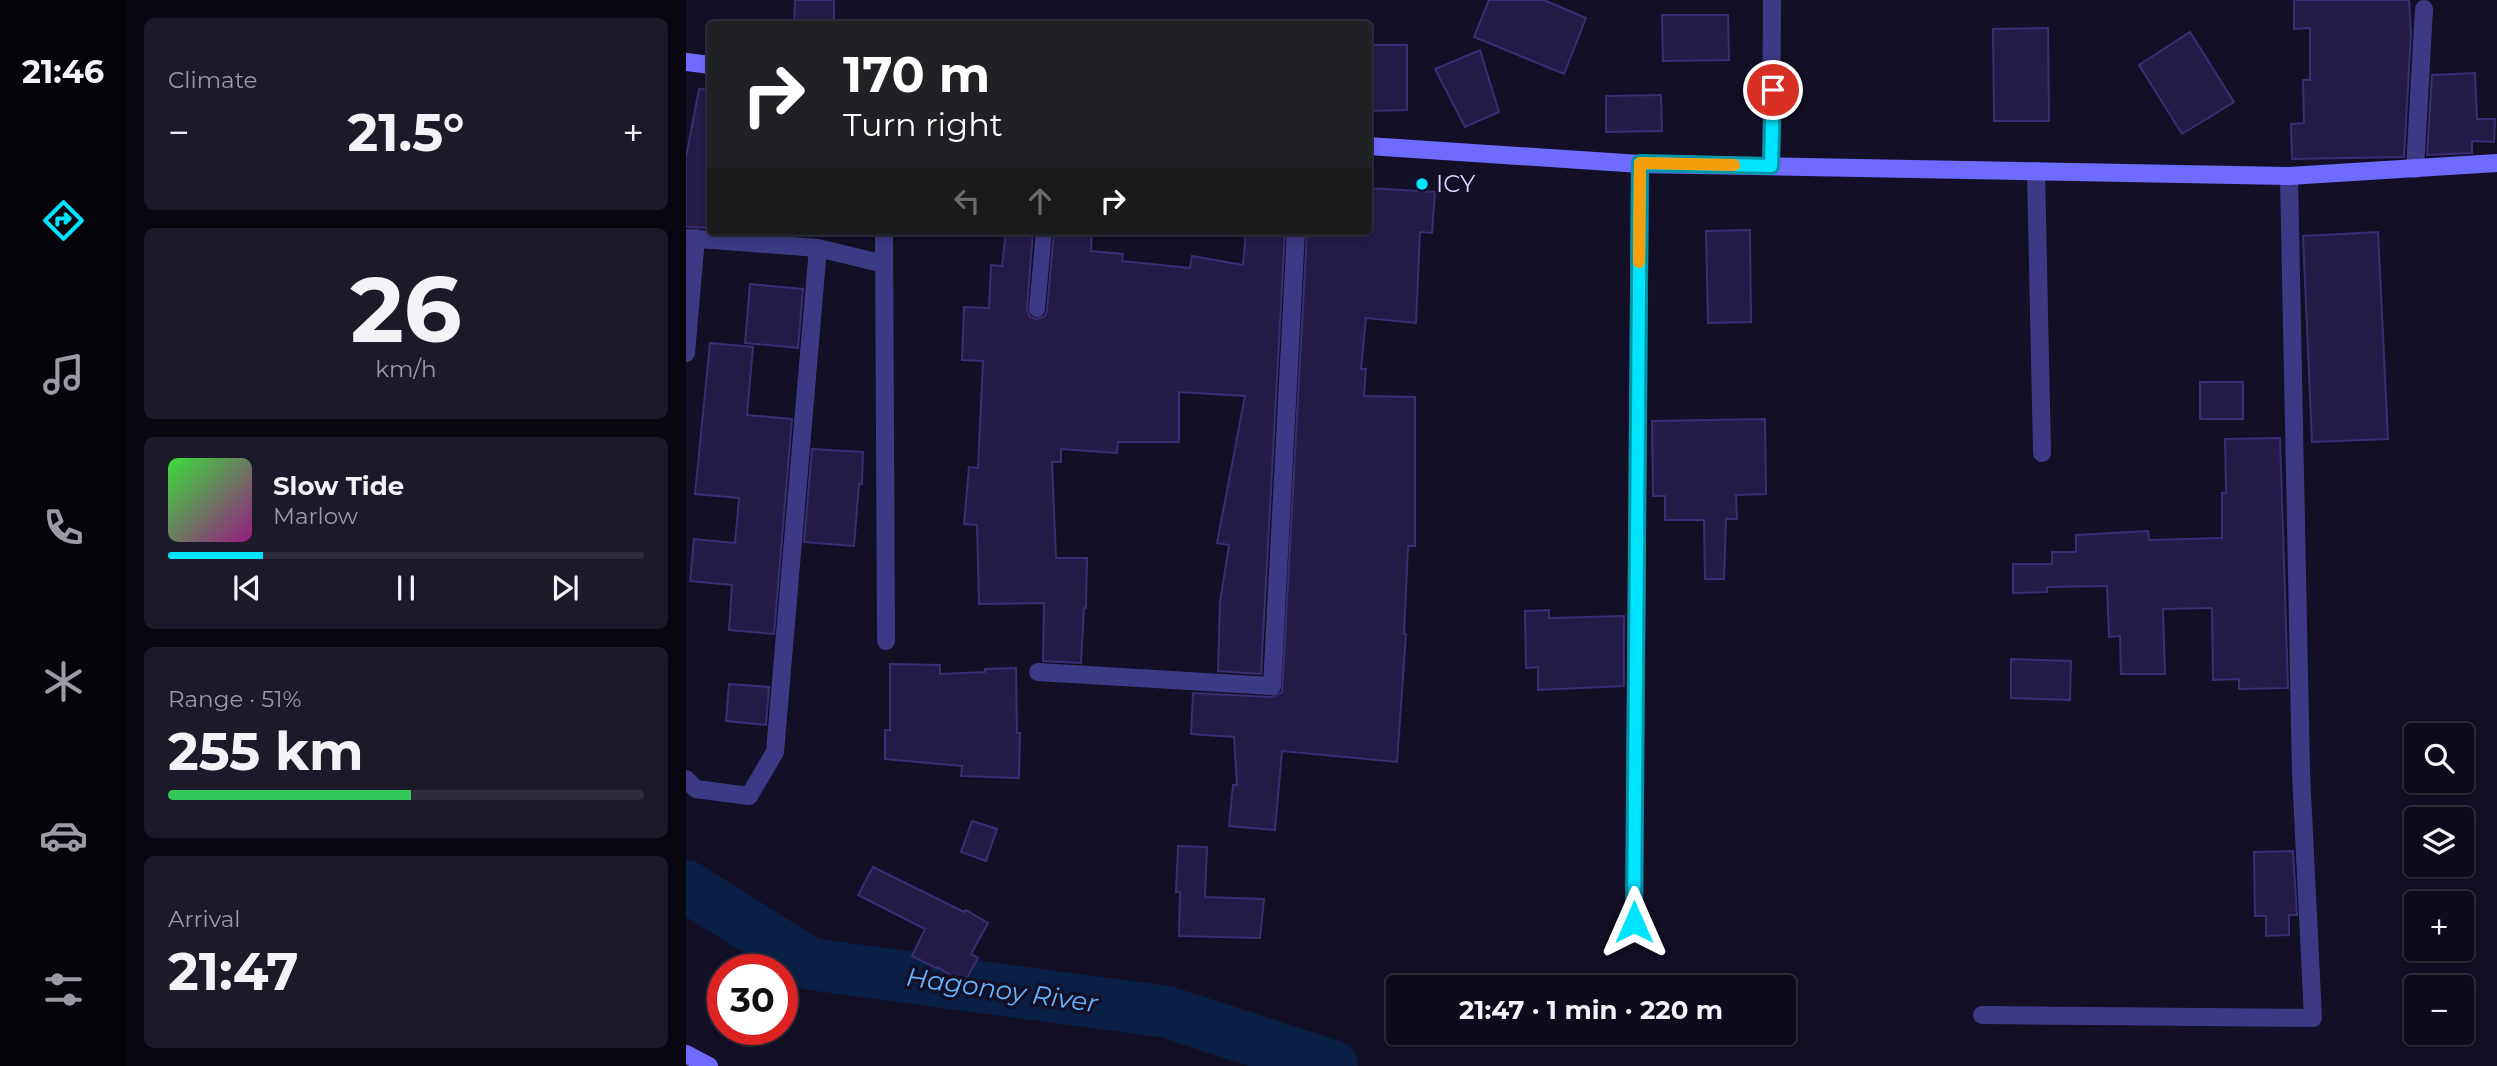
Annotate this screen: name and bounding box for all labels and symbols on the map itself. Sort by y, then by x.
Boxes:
pin [1743,60,1803,120]
place label: ICY [1436,169,1476,198]
marker: ICY [1414,176,1430,192]
position arrow [1597,885,1671,959]
speed limit sign: 30 [707,954,798,1045]
water label: Hagonoy River [904,961,1100,1019]

